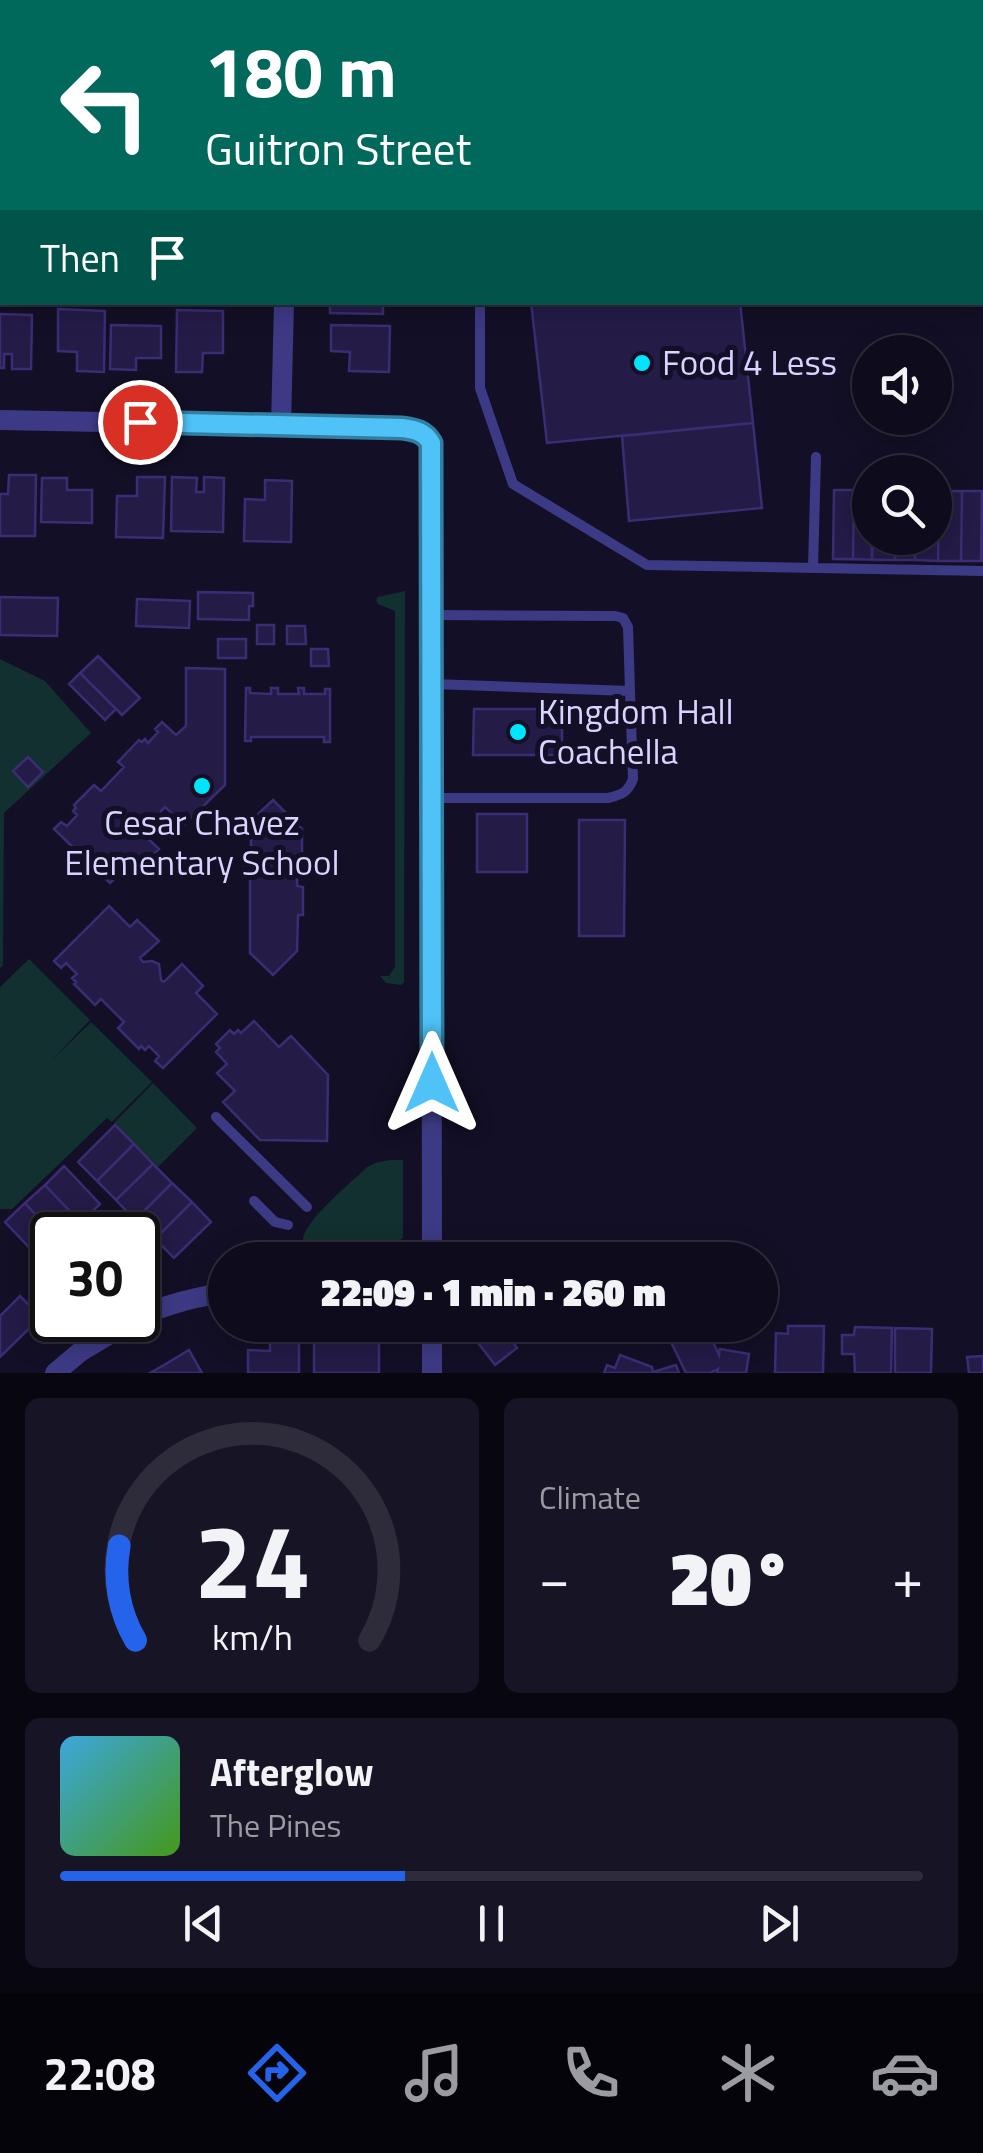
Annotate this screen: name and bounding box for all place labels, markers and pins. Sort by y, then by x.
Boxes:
place label: Food 4 Less [662,335,837,389]
marker: Food 4 Less [631,352,653,374]
pin [98,380,183,465]
place label: Kingdom Hall Coachella [538,684,734,778]
marker: Kingdom Hall Coachella [507,721,529,743]
marker: Cesar Chavez Elementary School [191,775,213,797]
place label: Cesar Chavez Elementary School [64,795,340,889]

